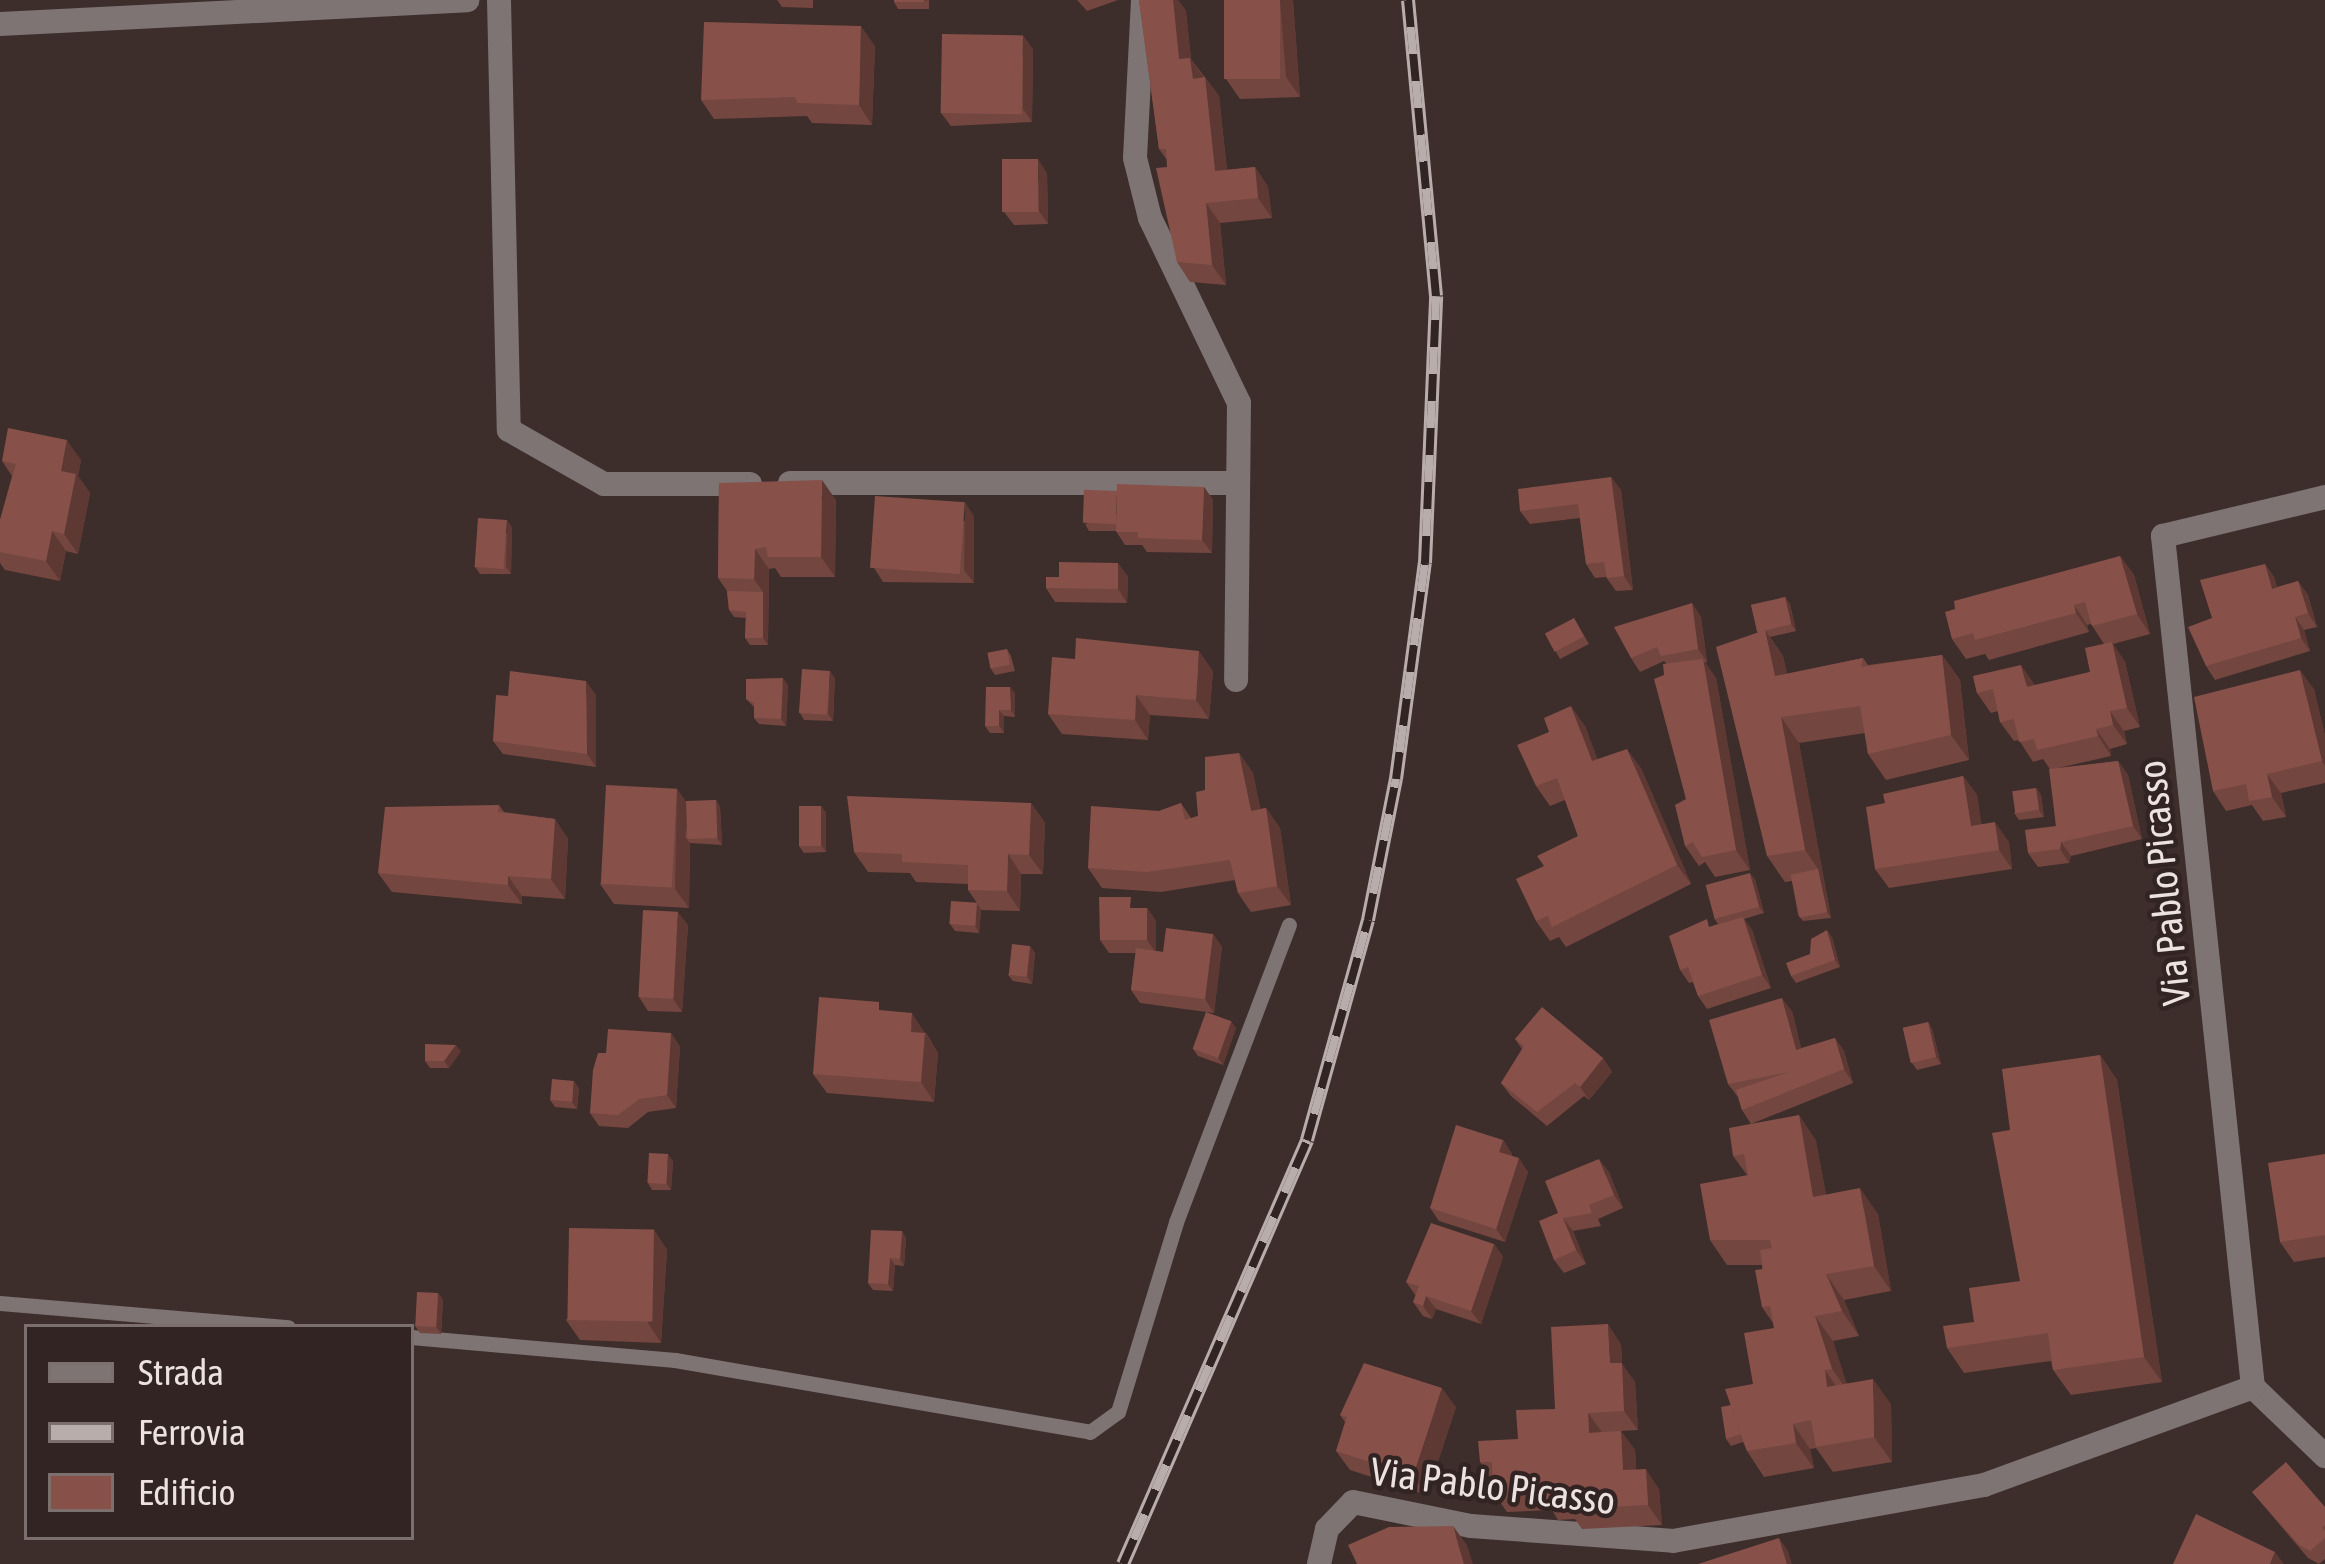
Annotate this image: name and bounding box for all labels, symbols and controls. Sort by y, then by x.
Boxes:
street label: Via Pablo Picasso [2128,758,2200,1008]
legend [24,1324,414,1540]
text: Strada [138,1351,224,1393]
text: Ferrovia [138,1411,246,1453]
street label: Via Pablo Picasso [1368,1448,1618,1524]
text: Edificio [138,1471,235,1513]

